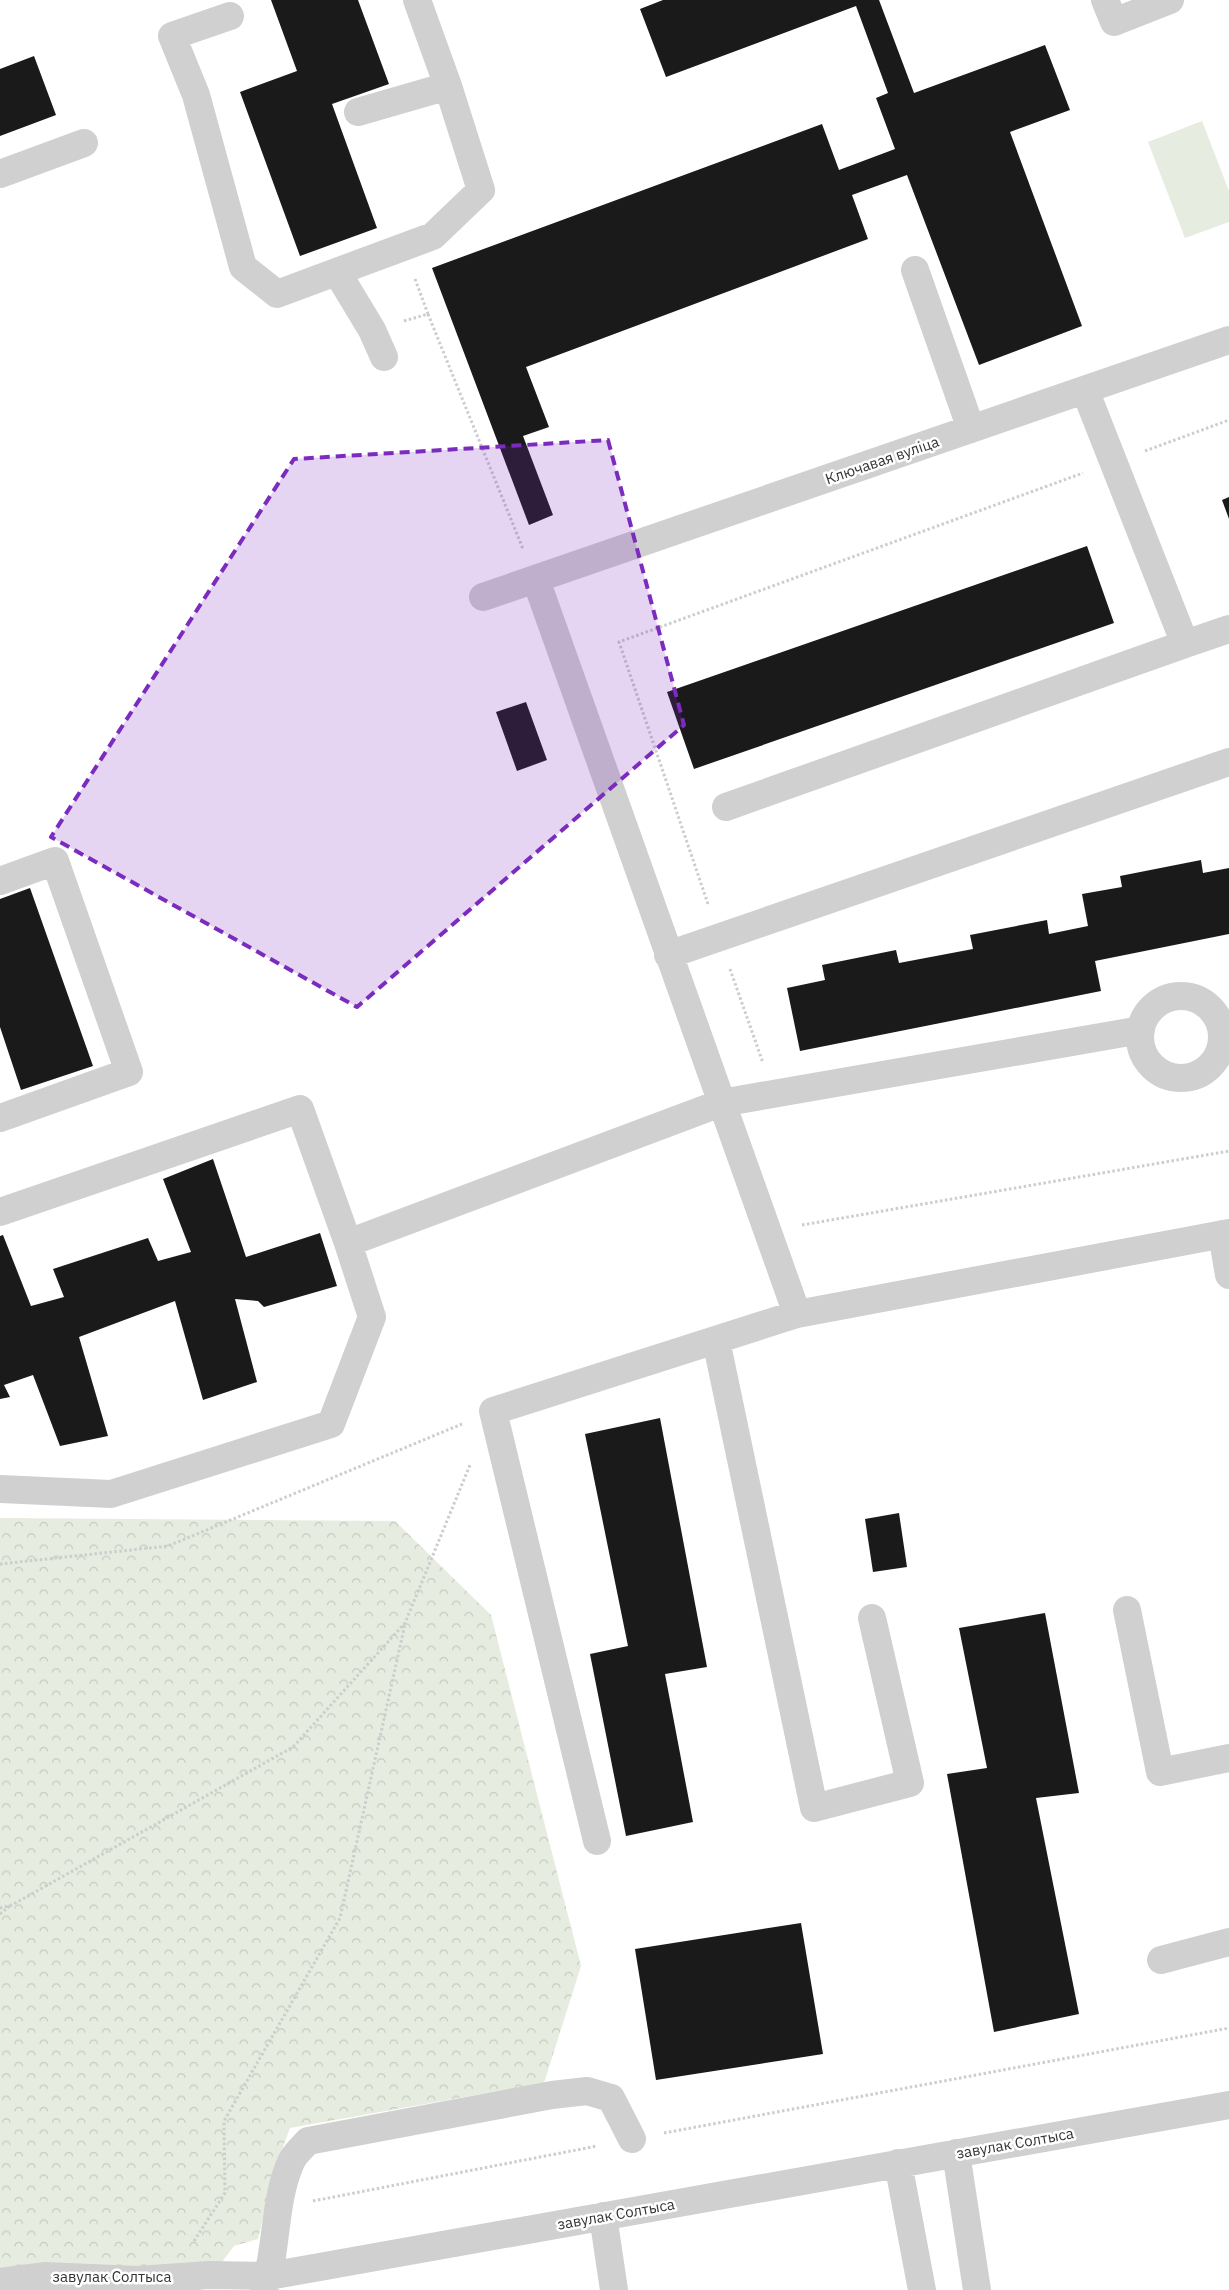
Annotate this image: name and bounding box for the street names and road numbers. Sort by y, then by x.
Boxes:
street label: Ключавая вуліца [823,432,941,488]
street label: завулак Солтыса [955,2123,1075,2163]
street label: завулак Солтыса [556,2194,676,2234]
street label: завулак Солтыса [53,2267,171,2286]

